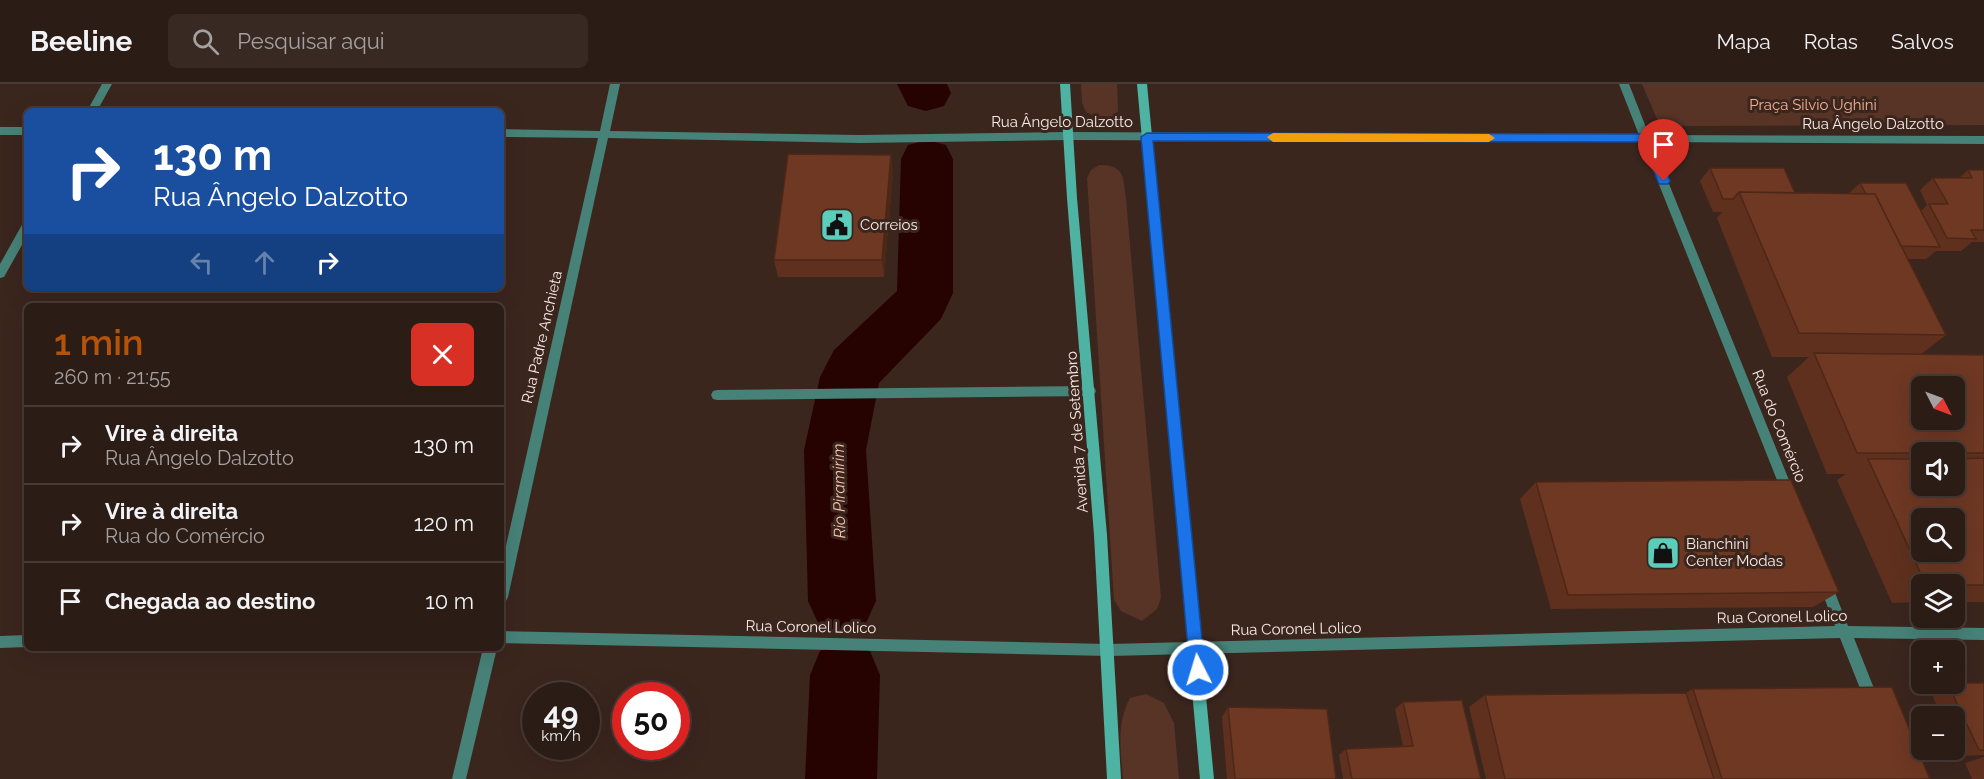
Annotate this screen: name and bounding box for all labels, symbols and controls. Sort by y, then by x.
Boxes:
search box [168,14,588,68]
text: Beeline [30,25,132,58]
icon: search [189,25,222,58]
text: Pesquisar aqui [237,28,385,54]
text: Mapa [1717,29,1771,54]
text: Rotas [1804,29,1858,54]
text: Salvos [1891,29,1954,54]
park label: Praça Silvio Ughini [1749,96,1877,114]
street label: Rua Ângelo Dalzotto [991,113,1133,131]
street label: Rua Ângelo Dalzotto [1802,115,1944,133]
pin [1638,119,1689,181]
icon: arrive [1647,128,1680,161]
text: 130 m [153,131,272,180]
icon: right [54,132,132,210]
text: Rua Ângelo Dalzotto [153,181,408,212]
public building icon: Correios [819,207,855,243]
place label: Correios [860,216,918,234]
icon: left [185,246,218,279]
icon: ahead [248,246,281,279]
icon: right [311,246,344,279]
street label: Rua Padre Anchieta [518,269,566,405]
text: 1 min [54,321,143,363]
button: close [411,323,474,386]
street label: Avenida 7 de Setembro [1062,351,1092,513]
text: 260 m · 21:55 [54,365,171,389]
street label: Rua do Comércio [1748,367,1810,485]
north arrow [1911,376,1965,430]
map controls [1911,376,1965,760]
text: Vire à direita [105,420,238,446]
icon: right [54,429,87,462]
text: 130 m [414,432,474,458]
button: sound [1911,442,1965,496]
water label: Rio Piramirim [829,443,849,539]
text: Rua Ângelo Dalzotto [105,446,294,470]
text: Vire à direita [105,498,238,524]
icon: right [54,507,87,540]
button: search [1911,508,1965,562]
text: 120 m [414,510,474,536]
text: Rua do Comércio [105,524,265,548]
shop icon: Bianchini Center Modas [1645,535,1681,571]
place label: Bianchini Center Modas [1686,535,1783,570]
button: layers [1911,574,1965,628]
icon: arrive [54,585,87,618]
text: Chegada ao destino [105,588,315,614]
text: 10 m [425,588,474,614]
street label: Rua Coronel Lolico [1717,607,1848,627]
street label: Rua Coronel Lolico [746,617,877,637]
street label: Rua Coronel Lolico [1231,619,1362,639]
position arrow [1166,638,1230,702]
button: + [1911,640,1965,694]
speed limit sign: 50 [612,682,690,760]
text: 49 [544,696,578,731]
button: − [1911,706,1965,760]
text: km/h [541,727,581,745]

